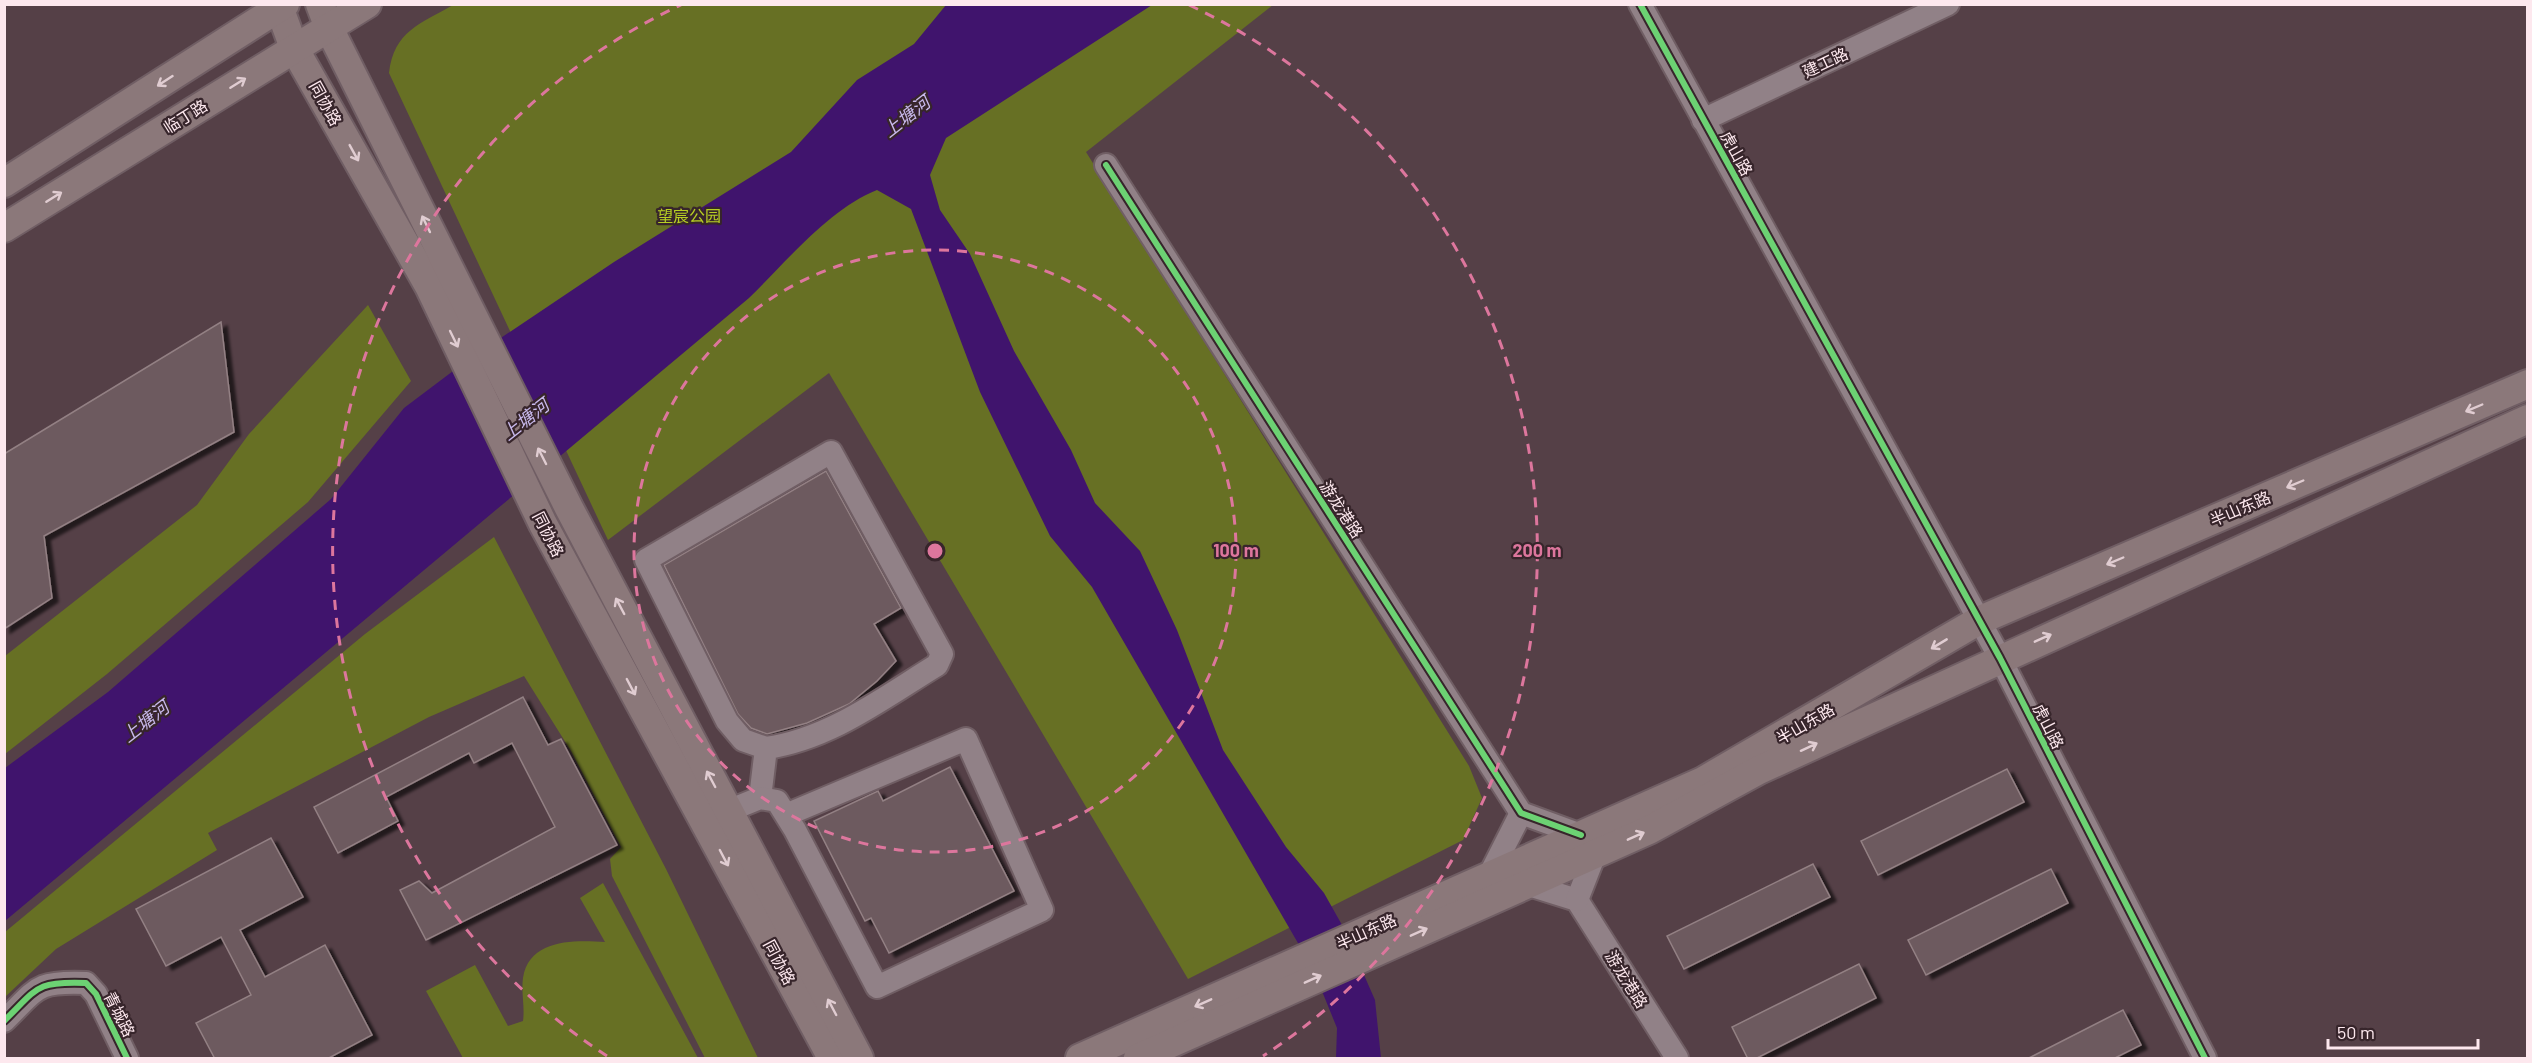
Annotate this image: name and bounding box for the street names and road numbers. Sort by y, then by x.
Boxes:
street label: 建工路 [1799,43,1851,81]
street label: 同协路 [306,77,346,129]
street label: 临丁路 [160,95,210,137]
street label: 虎山路 [1717,127,1757,179]
street label: 游龙港路 [1317,477,1367,541]
street label: 半山东路 [2207,487,2273,529]
street label: 同协路 [530,508,568,560]
street label: 半山东路 [1773,699,1837,747]
street label: 虎山路 [2030,700,2068,752]
street label: 半山东路 [1333,909,1399,953]
street label: 同协路 [760,936,800,988]
street label: 游龙港路 [1602,947,1652,1011]
street label: 青城路 [101,988,139,1040]

